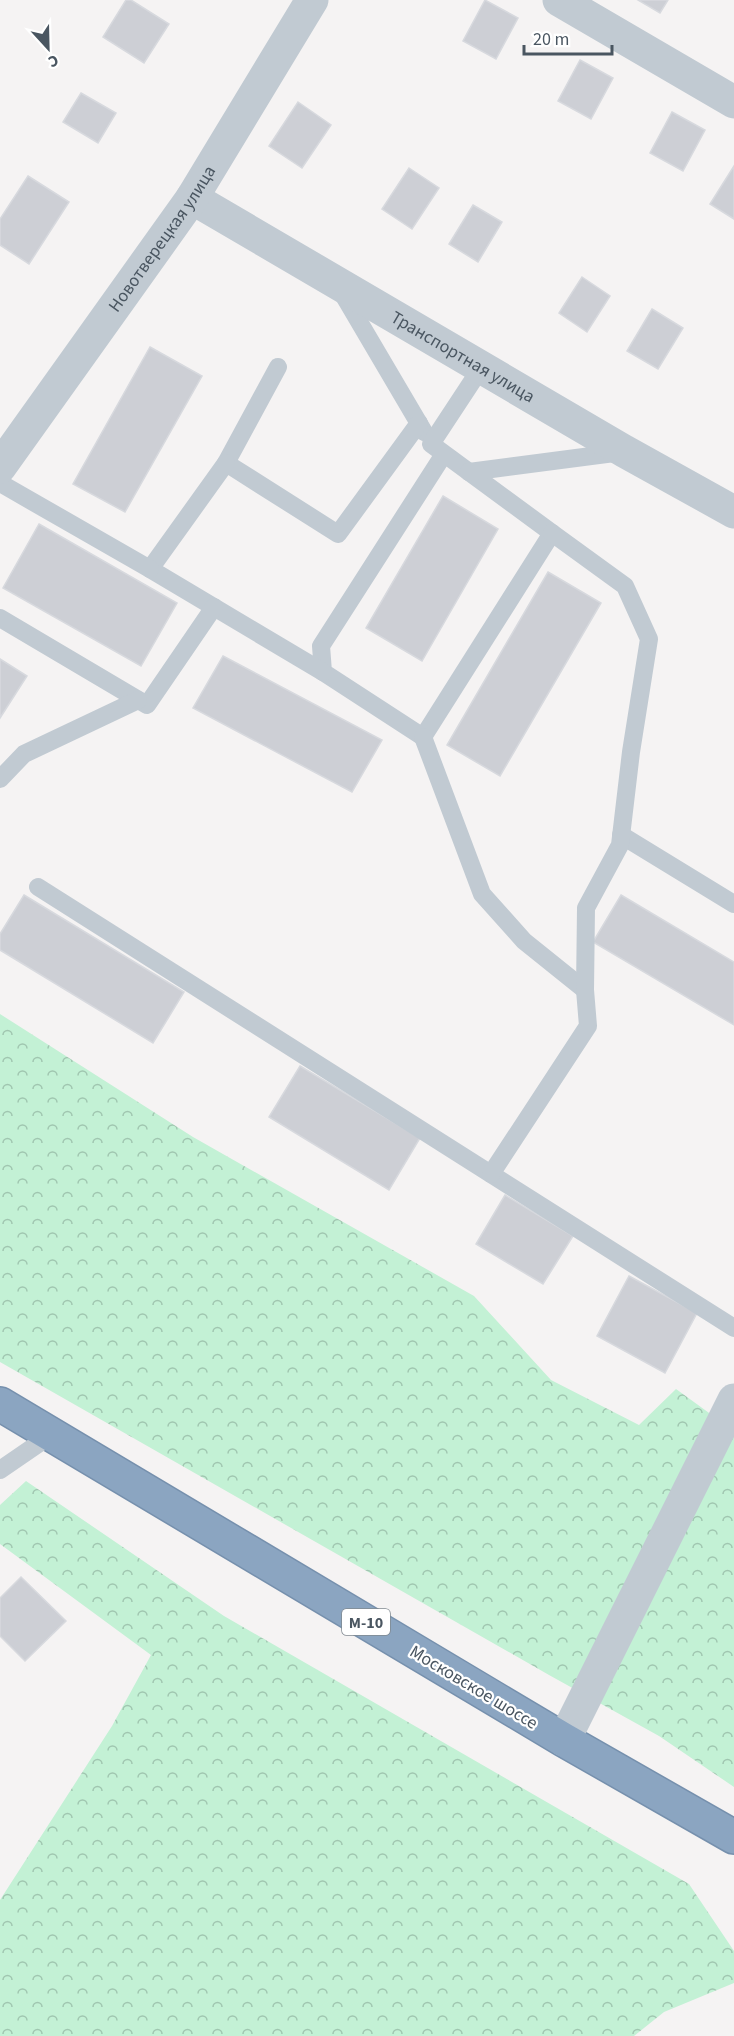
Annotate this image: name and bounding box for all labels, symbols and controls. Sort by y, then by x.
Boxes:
north arrow [18,18,78,78]
scale bar [524,18,612,56]
text: 20 m [533,27,569,52]
text: С [45,49,62,73]
street label: Новотверецкая улица [103,161,222,317]
street label: Транспортная улица [386,305,539,409]
road number: М-10 [342,1609,390,1635]
street label: Московское шоссе [405,1639,543,1736]

